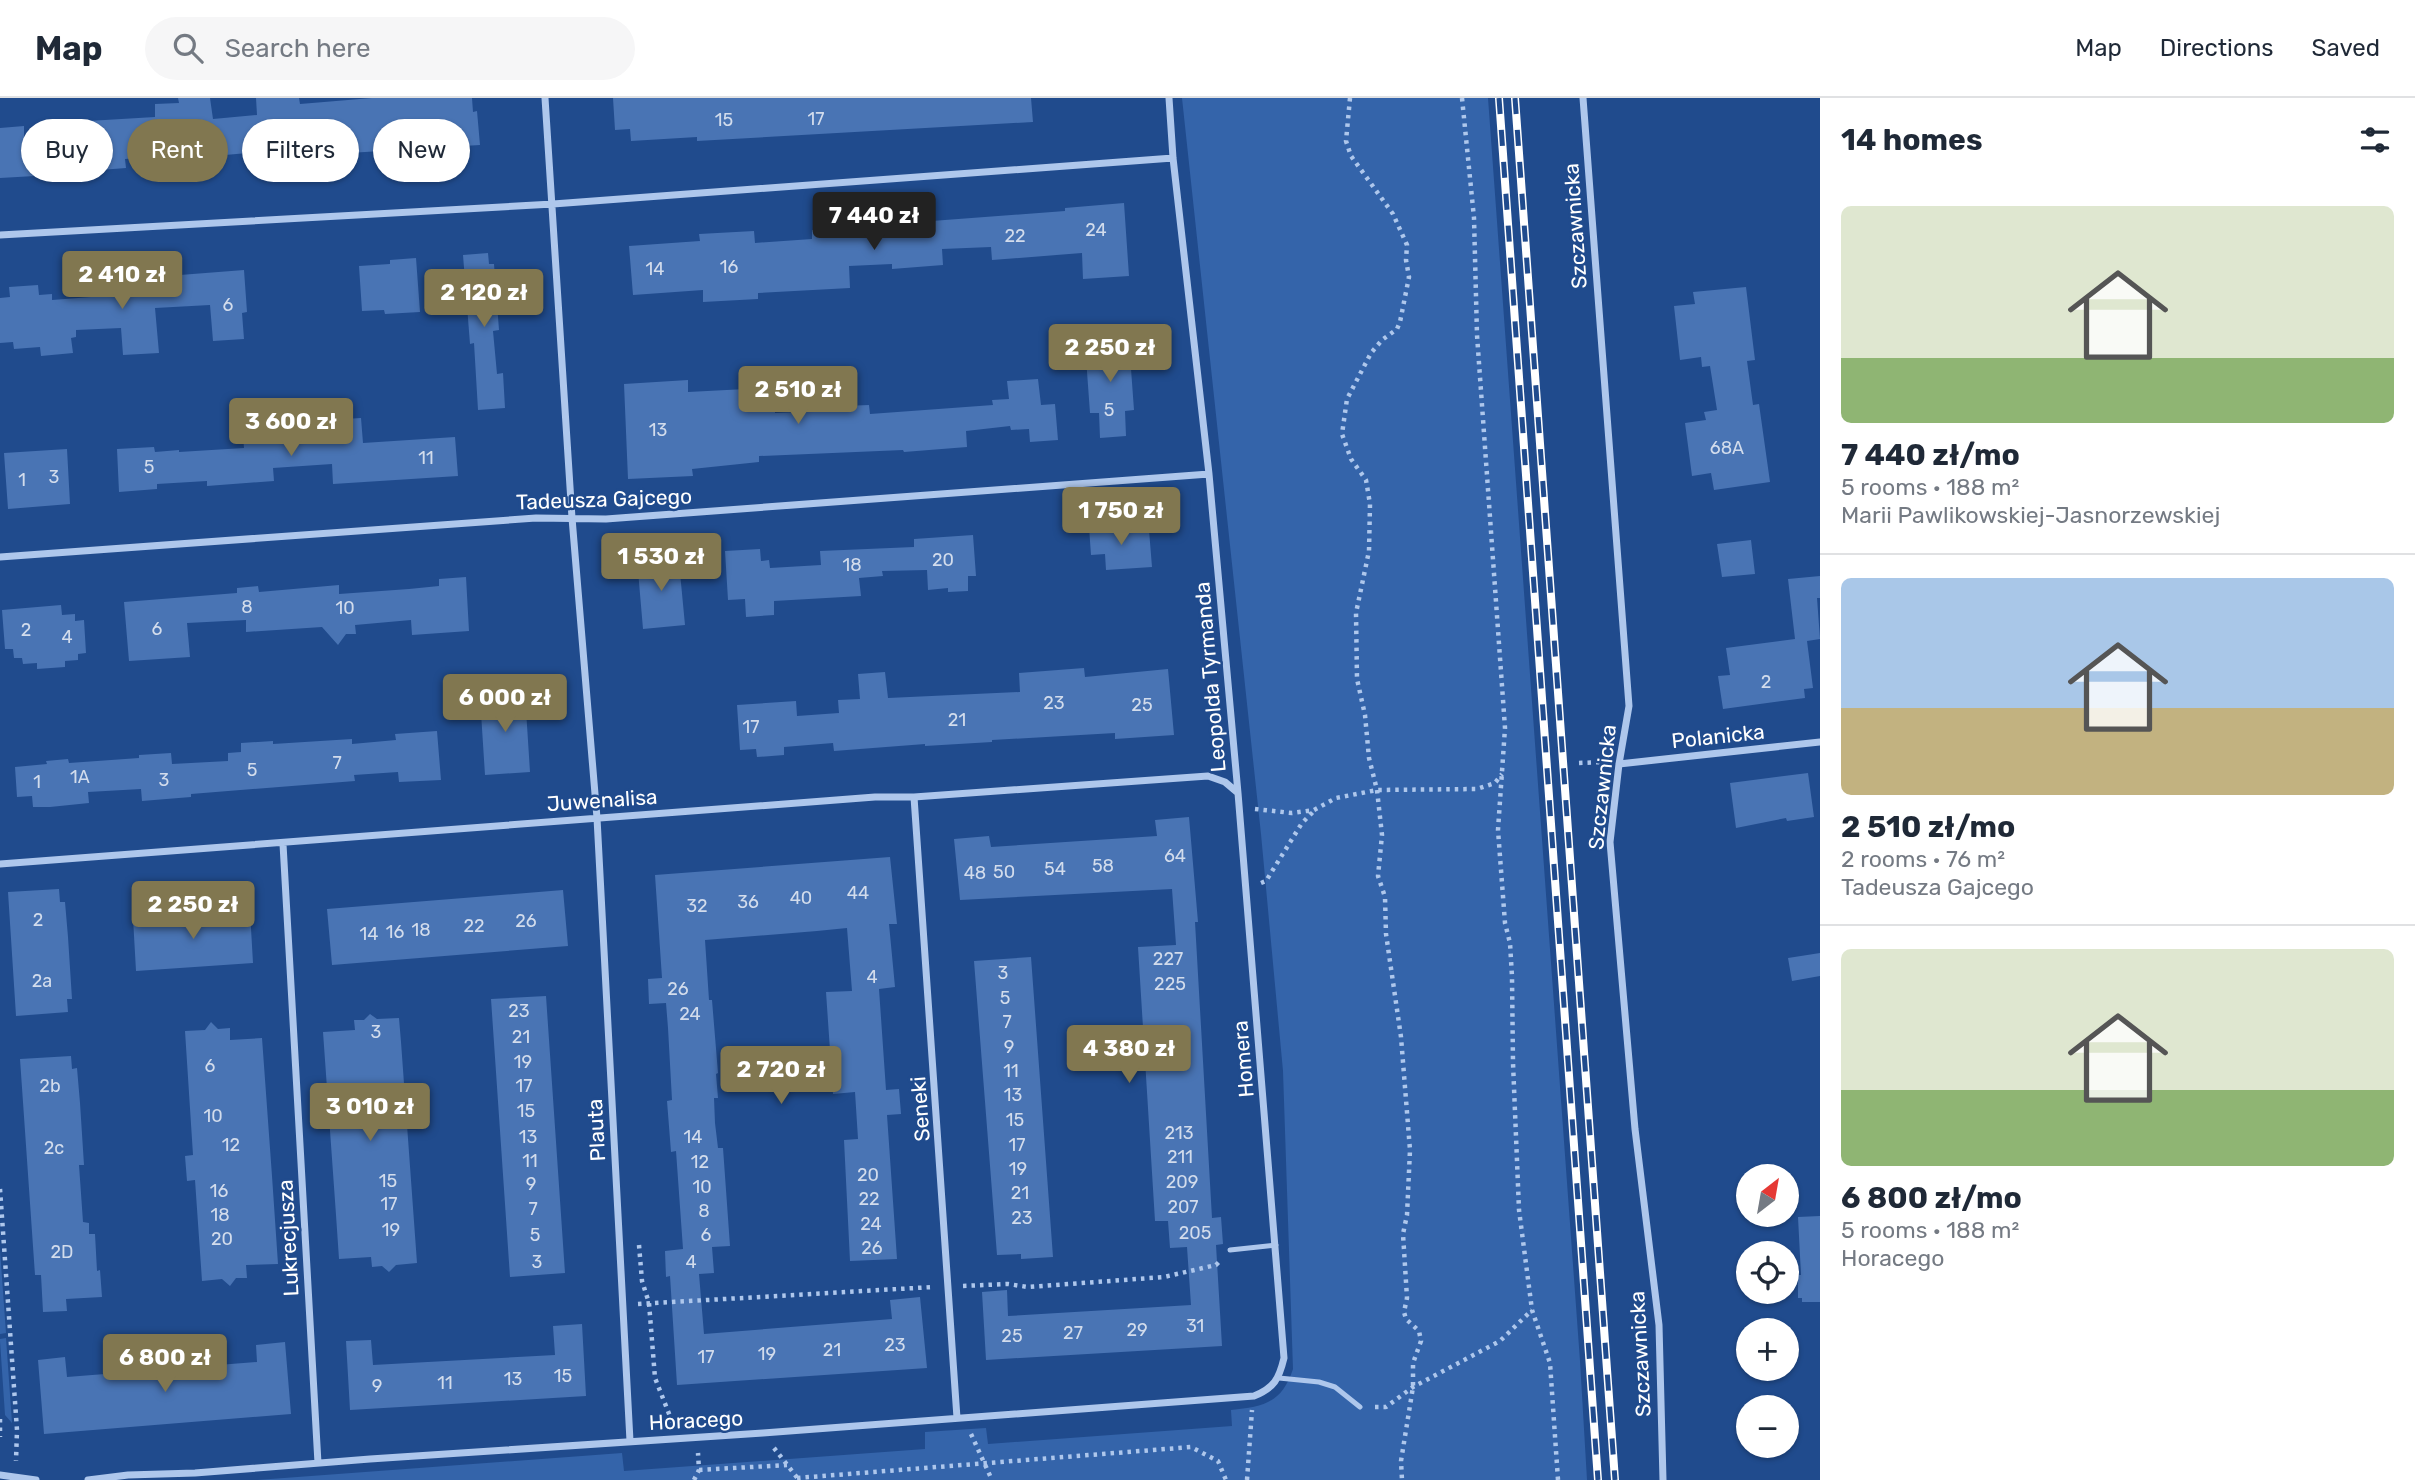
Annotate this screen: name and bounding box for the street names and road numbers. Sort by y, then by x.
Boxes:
street label: Szczawnicka [1558,162,1592,290]
street label: Tadeusza Gajcego [516,483,692,515]
street label: Leopolda Tyrmanda [1189,581,1231,773]
street label: Polanicka [1670,719,1766,753]
street label: Szczawnicka [1583,723,1621,851]
street label: Juwenalisa [546,784,658,816]
street label: Homera [1227,1020,1259,1098]
street label: Seneki [905,1076,935,1142]
street label: Plauta [582,1098,610,1162]
street label: Lukrecjusza [272,1179,304,1297]
street label: Szczawnicka [1624,1290,1656,1418]
street label: Horacego [648,1405,744,1435]

